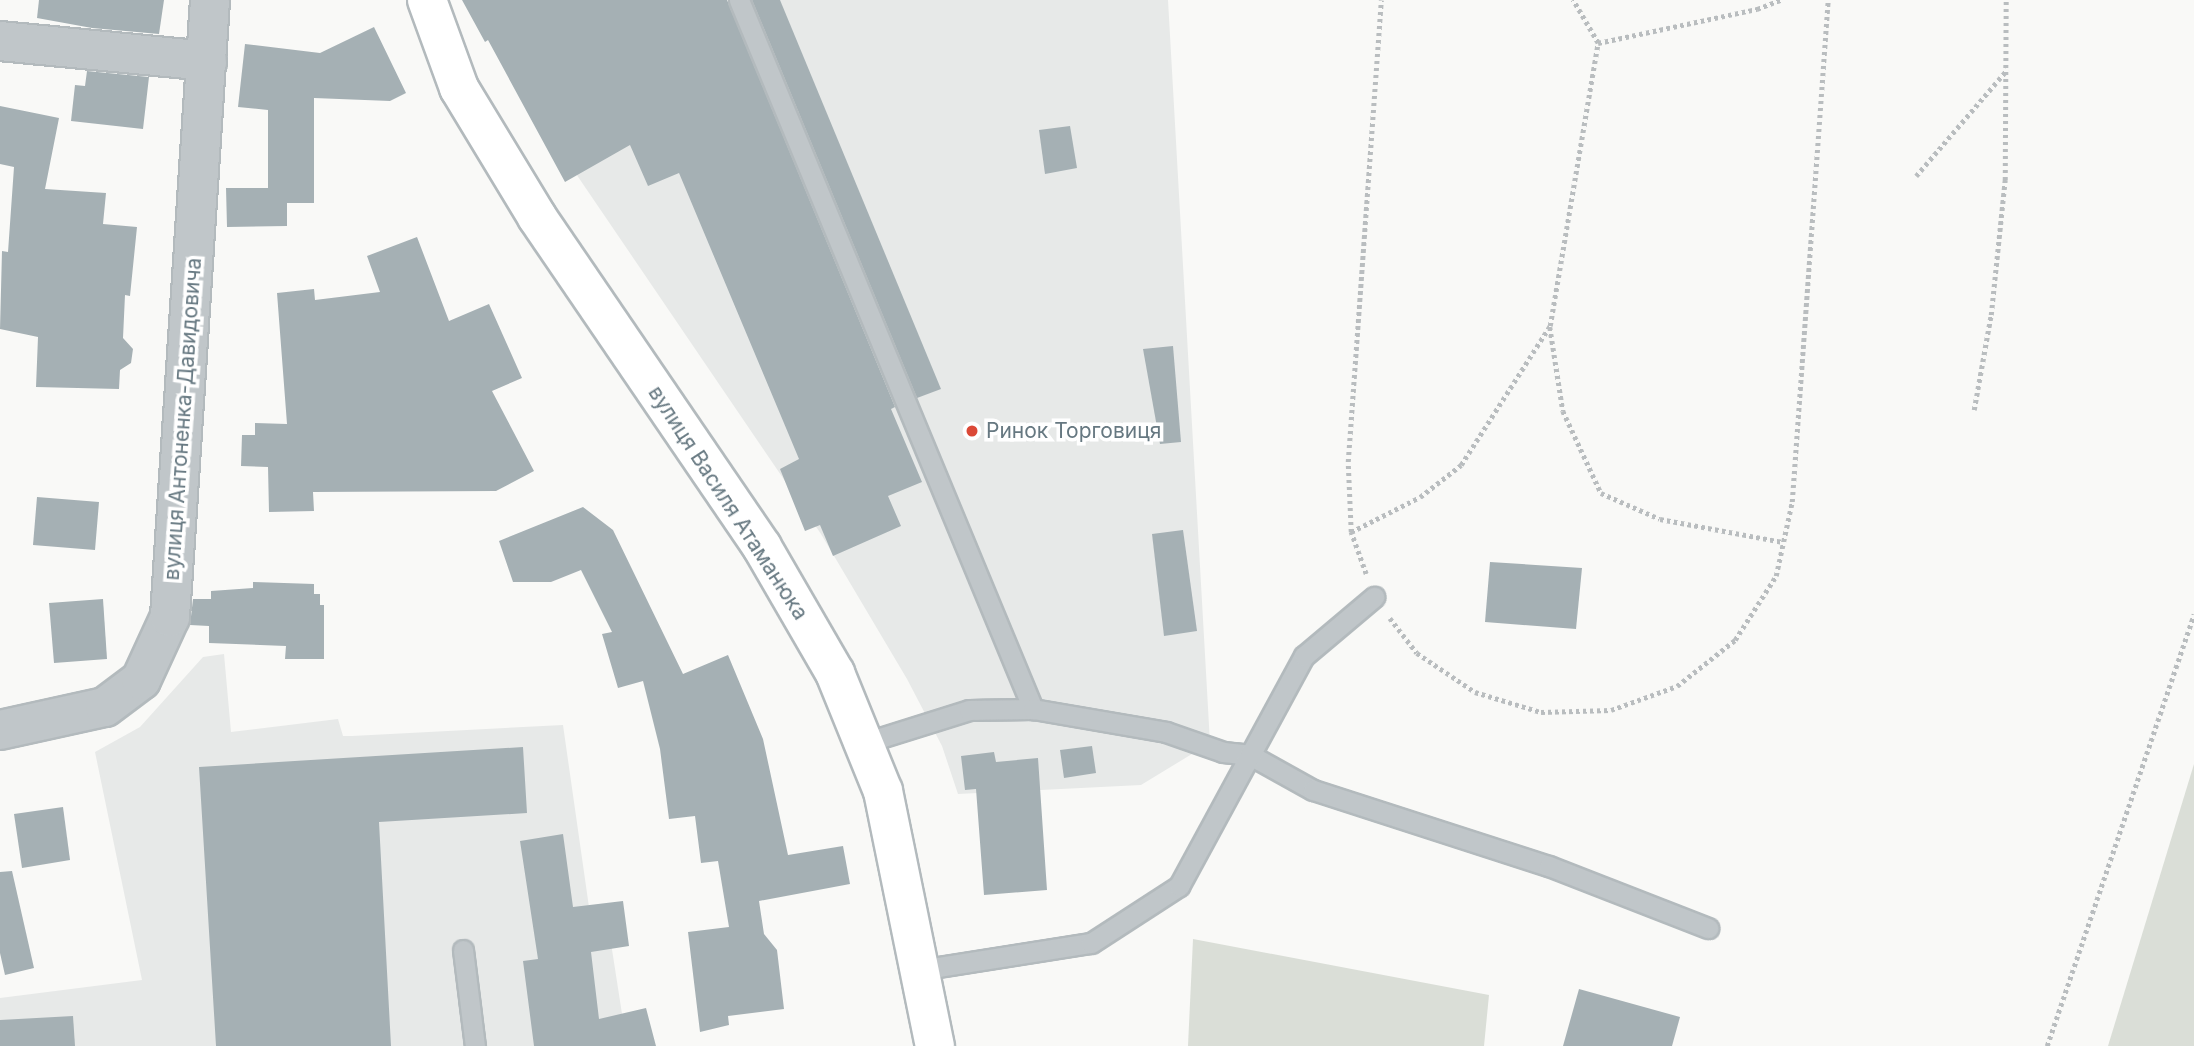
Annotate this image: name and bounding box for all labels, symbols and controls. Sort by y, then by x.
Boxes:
street label: вулиця Антоненка-Давидовича [159,257,207,581]
street label: вулиця Василя Атаманюка [643,381,813,625]
place label: Ринок Торговиця [986,418,1161,444]
marker: Ринок Торговиця [964,423,980,439]

